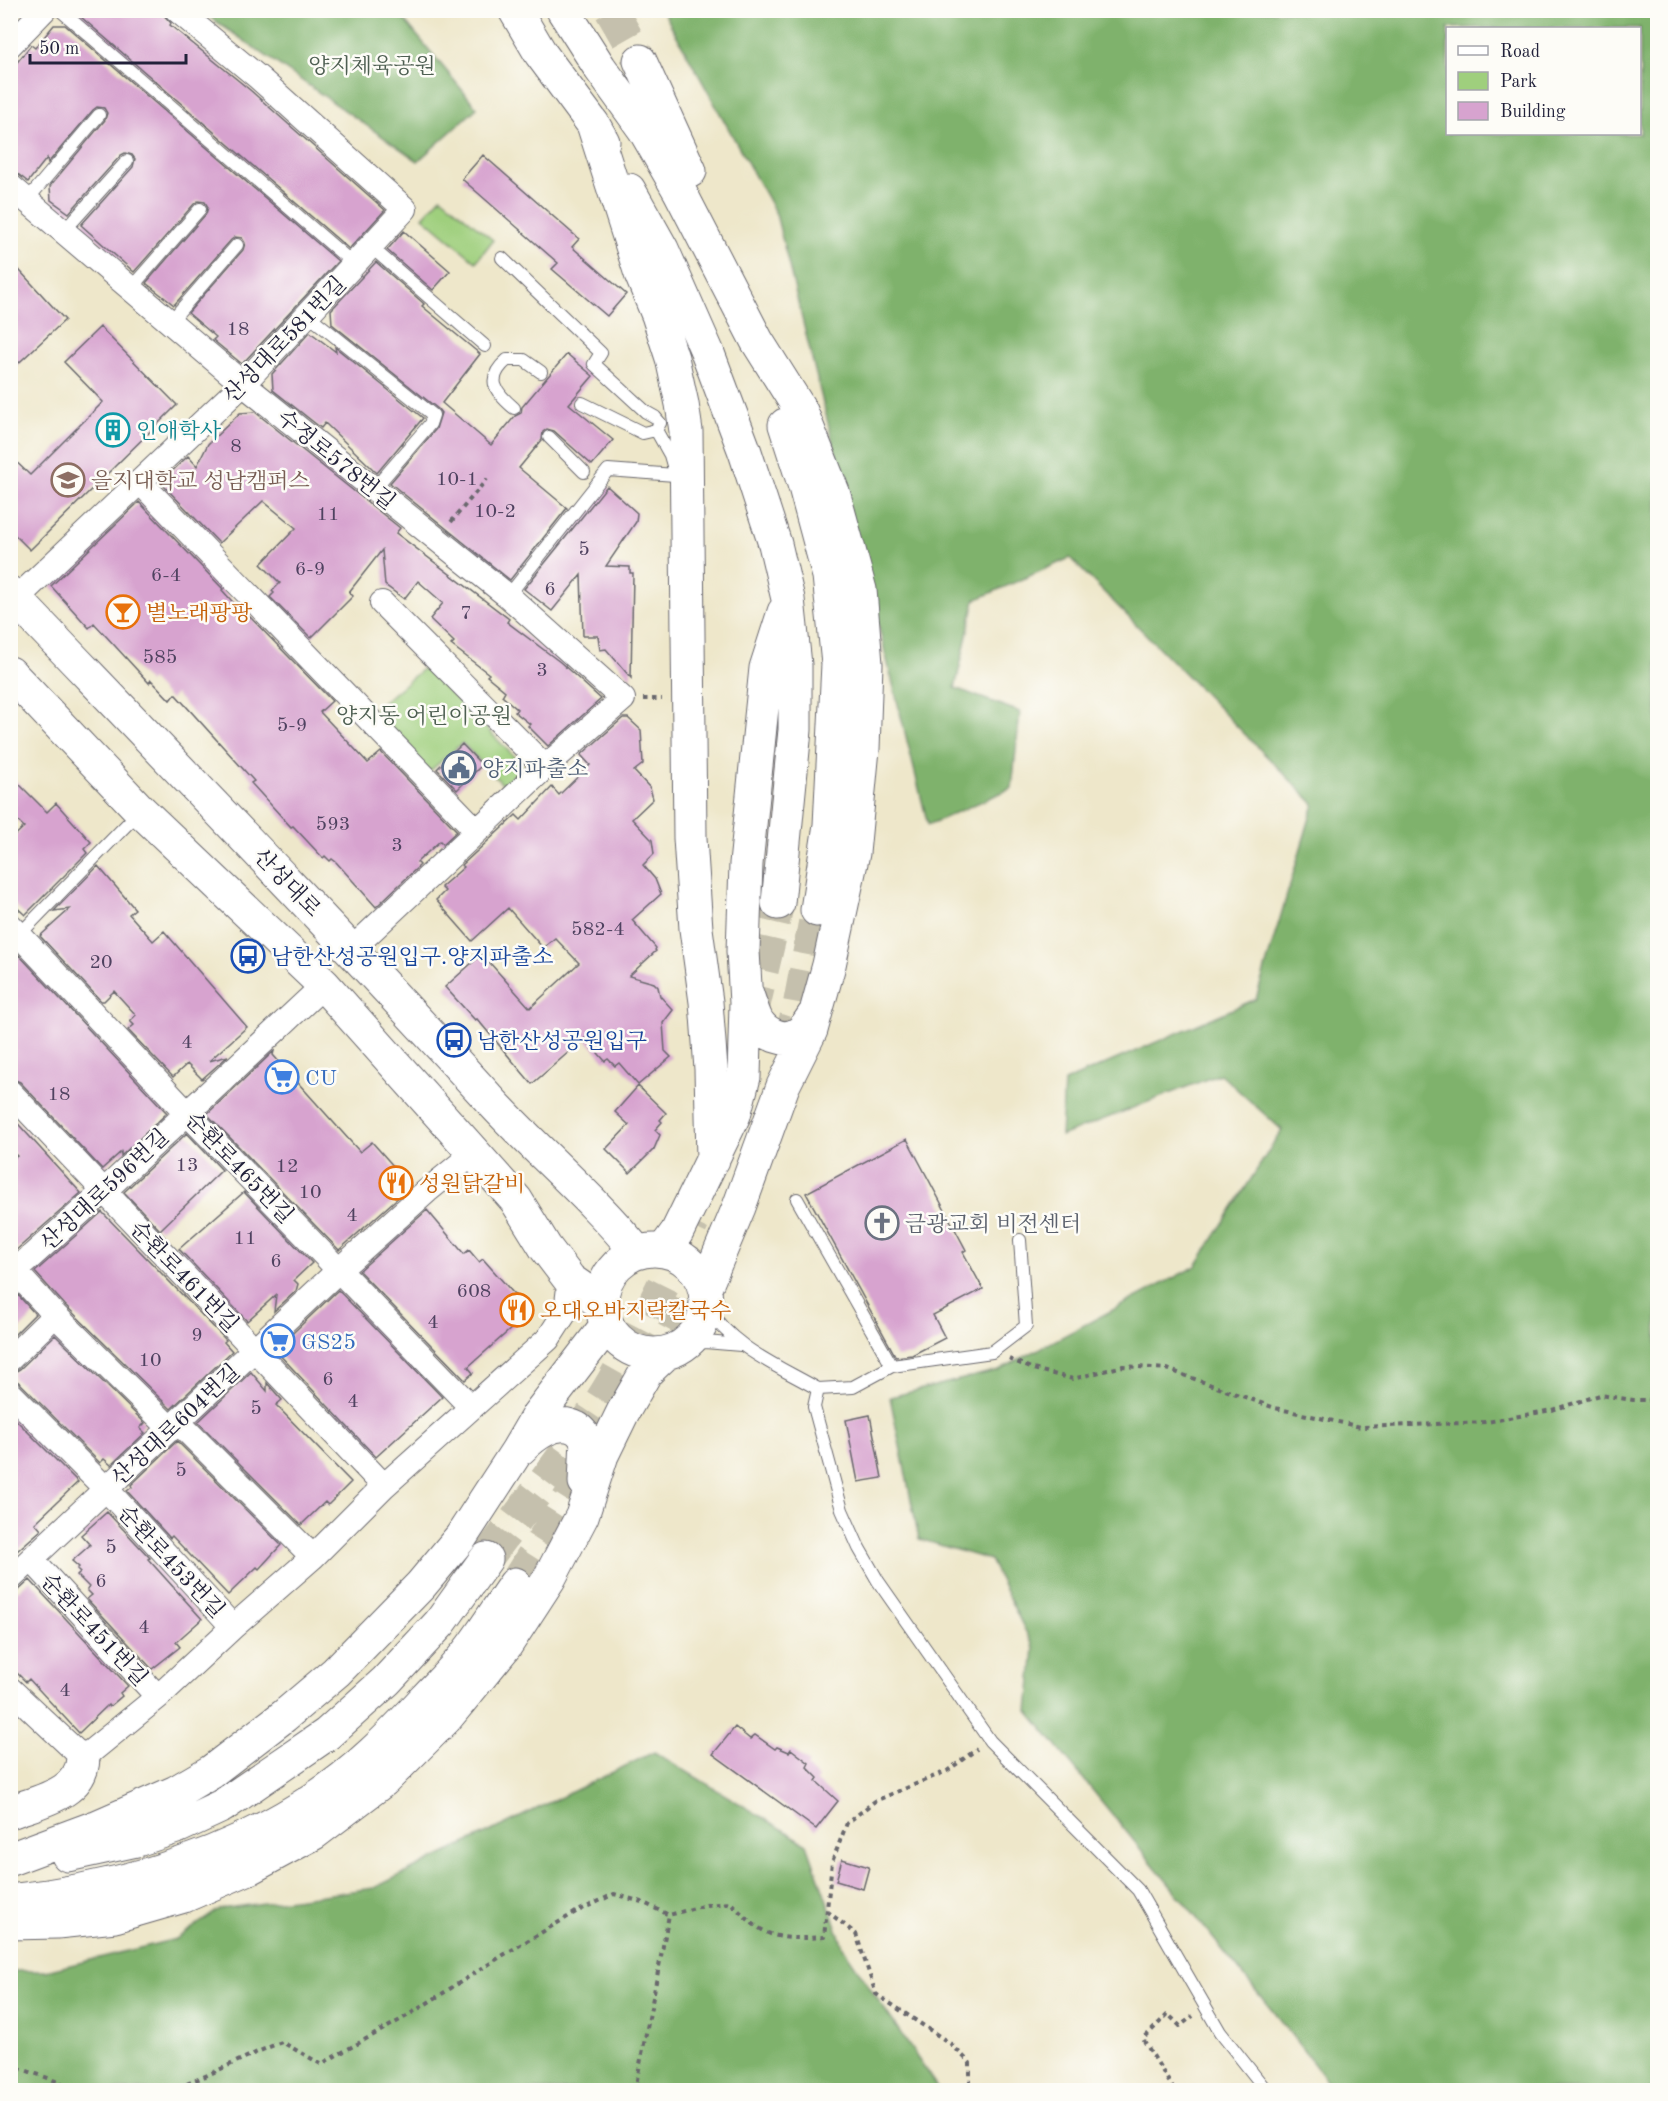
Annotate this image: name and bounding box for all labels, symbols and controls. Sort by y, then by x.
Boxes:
scale bar [30,27,186,65]
legend [1446,27,1641,135]
text: 50 m [39,40,79,58]
text: Road [1500,43,1540,61]
park label: 양지체육공원 [308,55,436,78]
text: Park [1500,73,1537,91]
text: Building [1500,103,1566,121]
street label: 산성대로581번길 [219,272,351,408]
house number: 18 [226,320,250,340]
street label: 수정로578번길 [273,406,399,515]
building icon: 인애학사 [95,412,131,448]
place label: 인애학사 [136,420,222,443]
house number: 8 [230,437,242,457]
school or university icon: 을지대학교 성남캠퍼스 [50,462,86,498]
place label: 을지대학교 성남캠퍼스 [91,470,310,493]
house number: 10-1 [436,470,478,490]
house number: 10-2 [474,502,516,522]
house number: 11 [316,505,340,525]
house number: 5 [578,540,590,560]
house number: 6-9 [295,560,325,580]
house number: 6-4 [151,566,181,586]
house number: 6 [544,580,556,600]
bar icon: 별노래팡팡 [105,594,141,630]
place label: 별노래팡팡 [146,602,253,625]
house number: 7 [460,604,472,624]
house number: 585 [143,648,177,668]
house number: 3 [536,661,548,681]
park label: 양지동 어린이공원 [336,705,512,728]
house number: 5-9 [277,716,307,736]
public building icon: 양지파출소 [441,750,477,786]
place label: 양지파출소 [482,757,588,781]
house number: 593 [316,815,350,835]
house number: 3 [391,836,403,856]
street label: 산성대로 [249,844,325,922]
house number: 582-4 [571,920,625,940]
bus stop icon: 남한산성공원입구.양지파출소 [230,938,266,974]
place label: 남한산성공원입구.양지파출소 [271,945,553,969]
house number: 20 [89,953,113,973]
bus stop icon: 남한산성공원입구 [436,1022,472,1058]
place label: 남한산성공원입구 [477,1030,647,1053]
house number: 4 [181,1033,193,1053]
supermarket icon: CU [264,1059,300,1095]
place label: CU [305,1068,337,1090]
house number: 18 [47,1085,71,1105]
street label: 순환로465번길 [180,1107,298,1228]
street label: 산성대로596번길 [37,1125,173,1255]
house number: 13 [175,1156,199,1176]
house number: 12 [275,1157,299,1177]
restaurant icon: 성원닭갈비 [378,1165,414,1201]
place label: 성원닭갈비 [419,1172,525,1196]
house number: 10 [298,1183,322,1203]
church icon: 금광교회 비전센터 [864,1205,900,1241]
house number: 4 [346,1206,358,1226]
place label: 금광교회 비전센터 [905,1212,1081,1236]
street label: 순환로461번길 [125,1216,243,1337]
house number: 11 [233,1229,257,1249]
house number: 6 [270,1252,282,1272]
house number: 608 [457,1282,491,1302]
restaurant icon: 오대오바지락칼국수 [499,1292,535,1328]
place label: 오대오바지락칼국수 [540,1300,731,1323]
house number: 4 [427,1313,439,1333]
supermarket icon: GS25 [260,1323,296,1359]
house number: 9 [191,1326,203,1346]
place label: GS25 [301,1332,356,1354]
house number: 10 [138,1351,162,1371]
street label: 산성대로604번길 [108,1360,244,1490]
house number: 6 [322,1370,334,1390]
house number: 4 [347,1392,359,1412]
house number: 5 [250,1399,262,1419]
house number: 5 [175,1461,187,1481]
street label: 순환로453번길 [113,1501,229,1623]
house number: 5 [105,1538,117,1558]
street label: 순환로451번길 [36,1567,154,1691]
house number: 6 [95,1572,107,1592]
house number: 4 [138,1618,150,1638]
house number: 4 [59,1677,71,1701]

